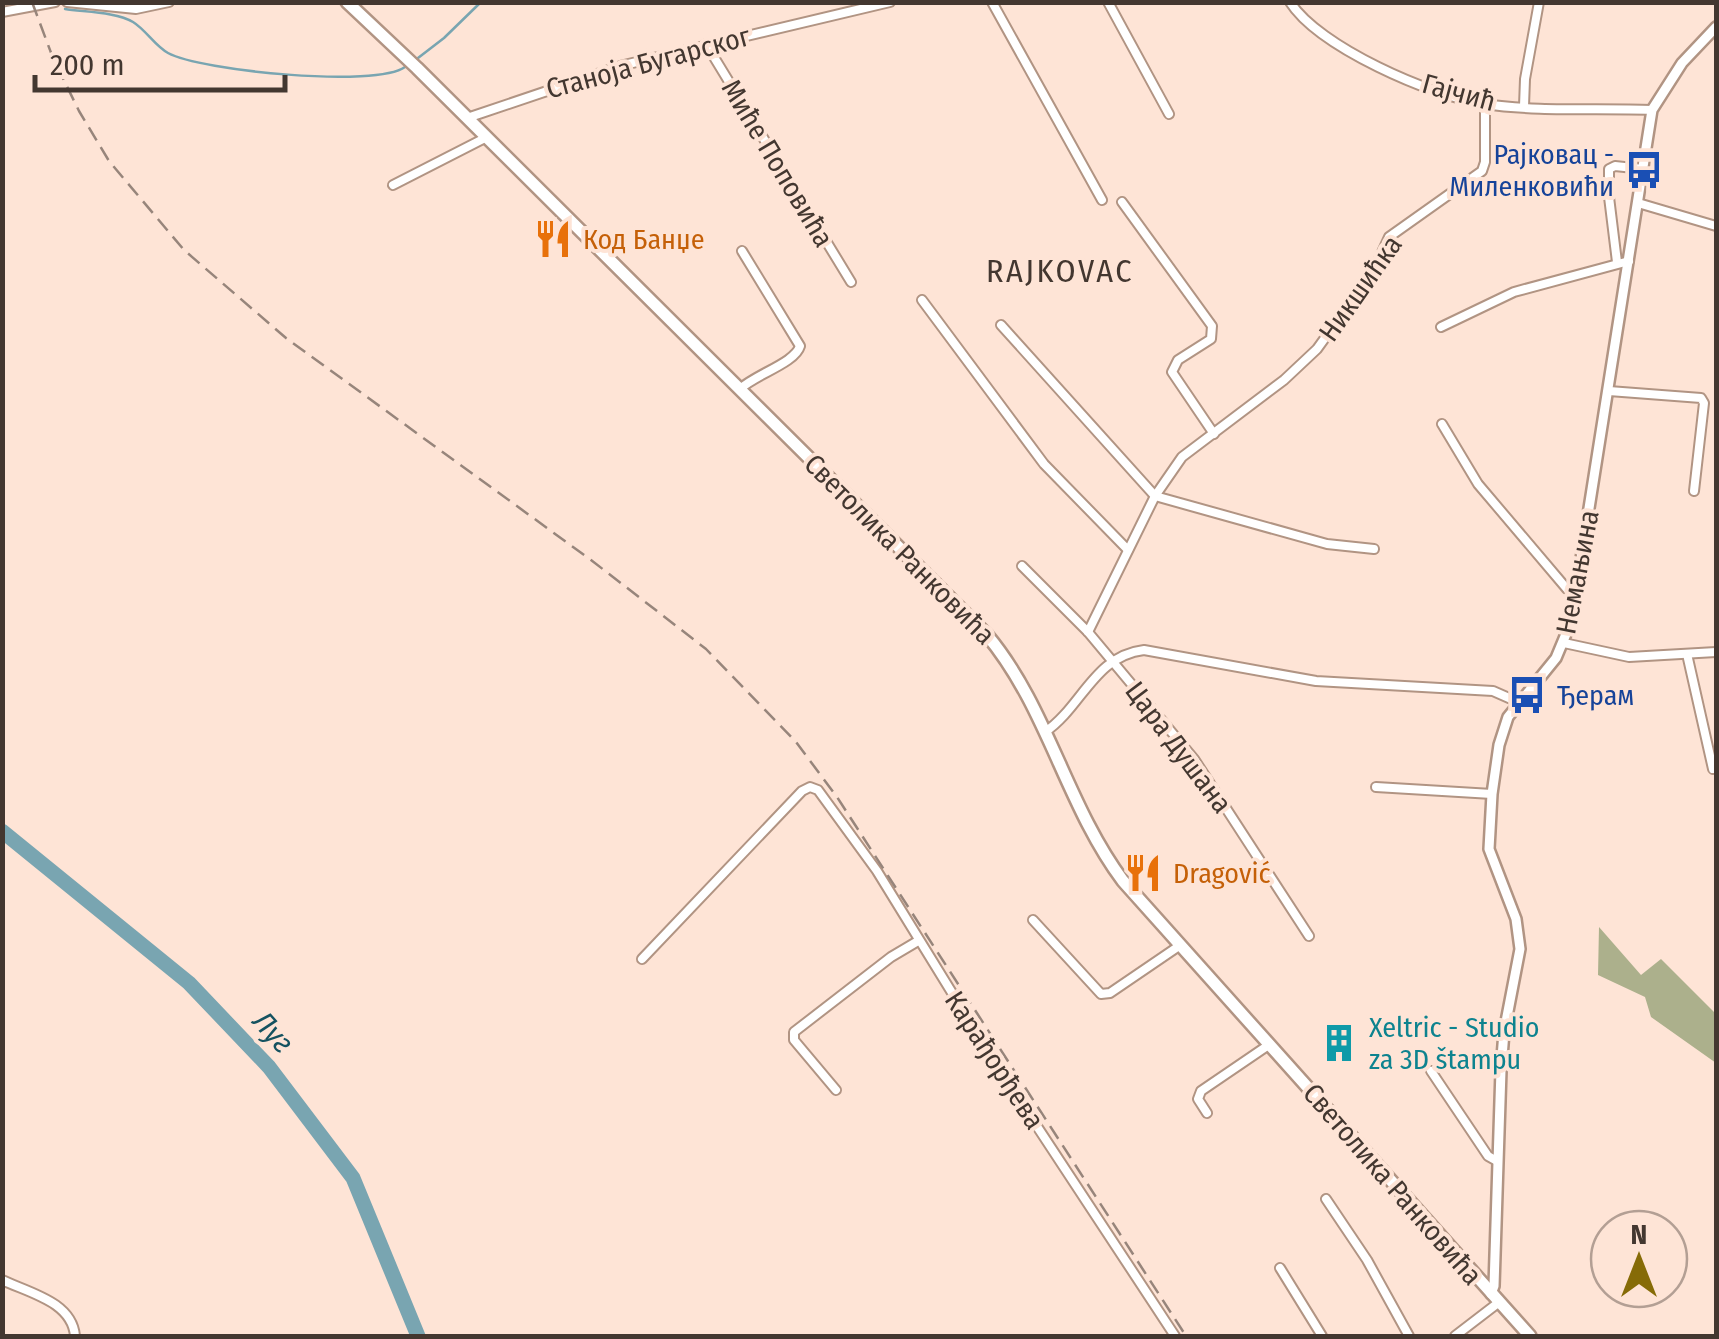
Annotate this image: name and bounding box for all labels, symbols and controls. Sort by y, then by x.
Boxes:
street label: Станоја Бугарског [543,19,754,106]
scale bar [35,30,285,92]
text: 200 m [50,47,125,83]
street label: Гајчић [1419,67,1499,118]
street label: Миће Поповића [715,74,840,253]
place label: Рајковац - Миленковићи [1449,138,1614,203]
bus stop icon: Рајковац - Миленковићи [1623,149,1665,191]
restaurant icon: Код Банџе [532,218,574,260]
place label: Код Банџе [583,223,705,256]
street label: Никшићка [1312,229,1409,348]
district label: RAJKOVAC [986,252,1134,290]
street label: Светолика Ранковића [798,447,1002,651]
street label: Немањина [1549,507,1606,637]
bus stop icon: Ђерам [1506,674,1548,716]
street label: Цара Душана [1119,675,1239,819]
place label: Ђерам [1557,679,1634,712]
restaurant icon: Dragović [1122,852,1164,894]
place label: Dragović [1173,857,1270,890]
street label: Карађорђева [938,985,1051,1135]
water label: Луг [244,1003,301,1060]
place label: Xeltric - Studio za 3D štampu [1369,1011,1539,1076]
building icon: Xeltric - Studio za 3D štampu [1318,1022,1360,1064]
street label: Светолика Ранковића [1296,1077,1489,1292]
north arrow [1589,1209,1689,1309]
text: N [1631,1218,1647,1251]

